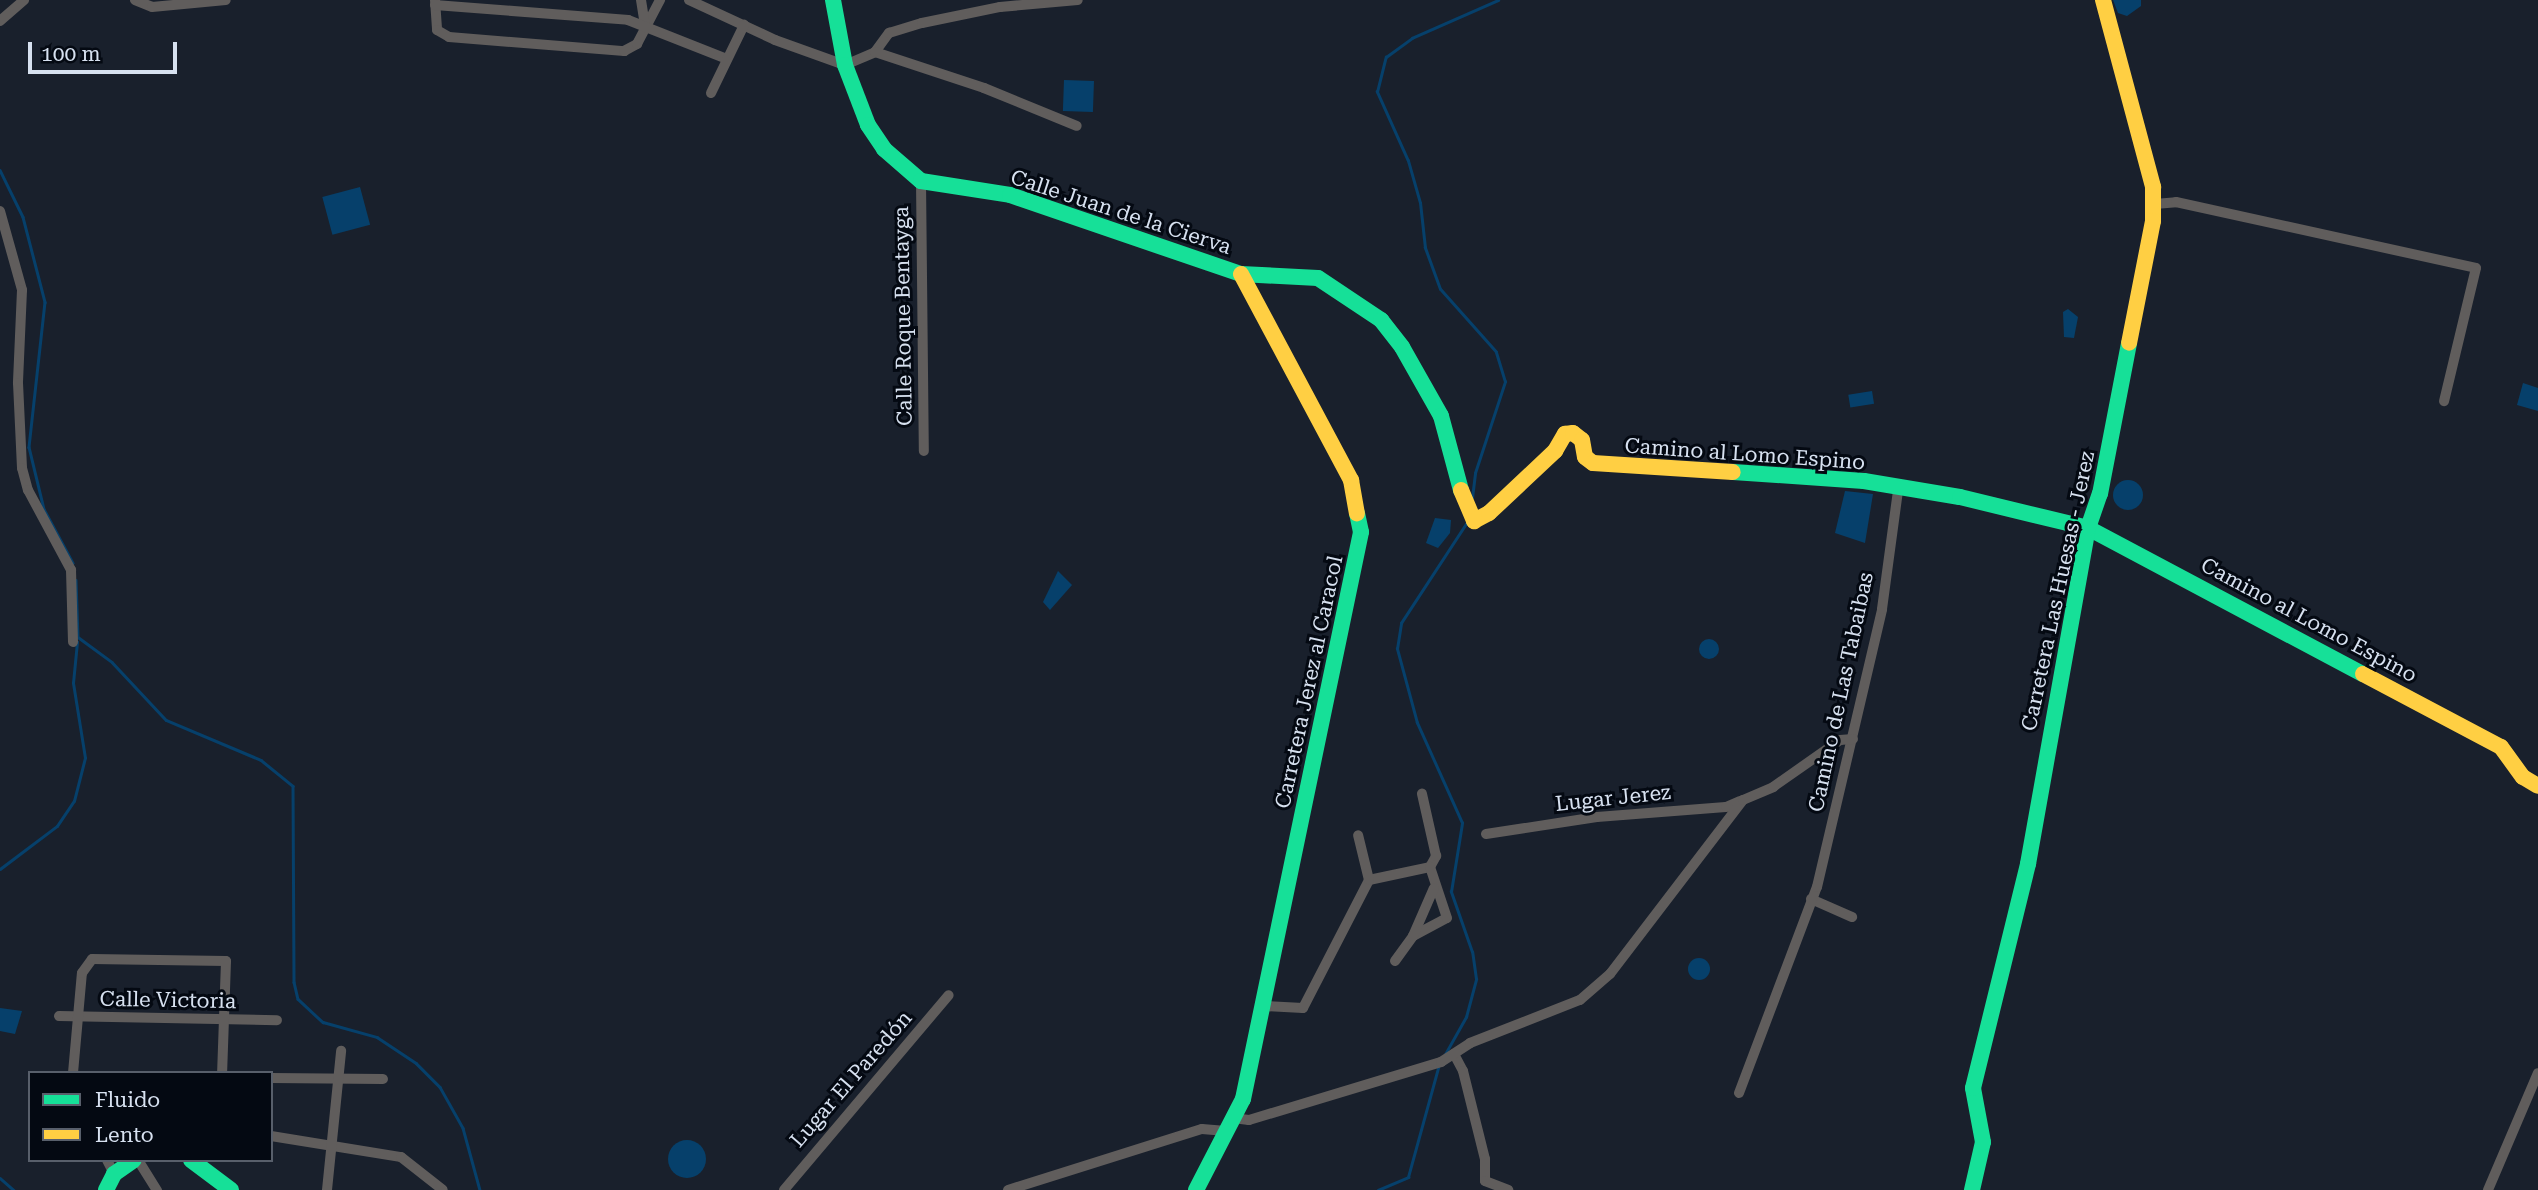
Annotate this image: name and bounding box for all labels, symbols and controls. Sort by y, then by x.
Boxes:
scale bar [32,28,180,72]
text: 100 m [41,42,101,66]
street label: Calle Juan de la Cierva [1008,164,1234,260]
street label: Calle Roque Bentayga [888,206,918,426]
street label: Camino al Lomo Espino [1624,433,1866,475]
street label: Carretera Las Huesas - Jerez [2016,449,2100,733]
street label: Camino al Lomo Espino [2197,552,2421,688]
street label: Carretera Jerez al Caracol [1270,553,1348,811]
street label: Camino de Las Tabaibas [1803,570,1879,814]
street label: Lugar Jerez [1554,779,1672,817]
street label: Calle Victoria [99,986,237,1014]
street label: Lugar El Paredón [785,1006,917,1152]
legend [28,1071,273,1162]
text: Fluido [95,1088,160,1112]
text: Lento [95,1123,154,1147]

